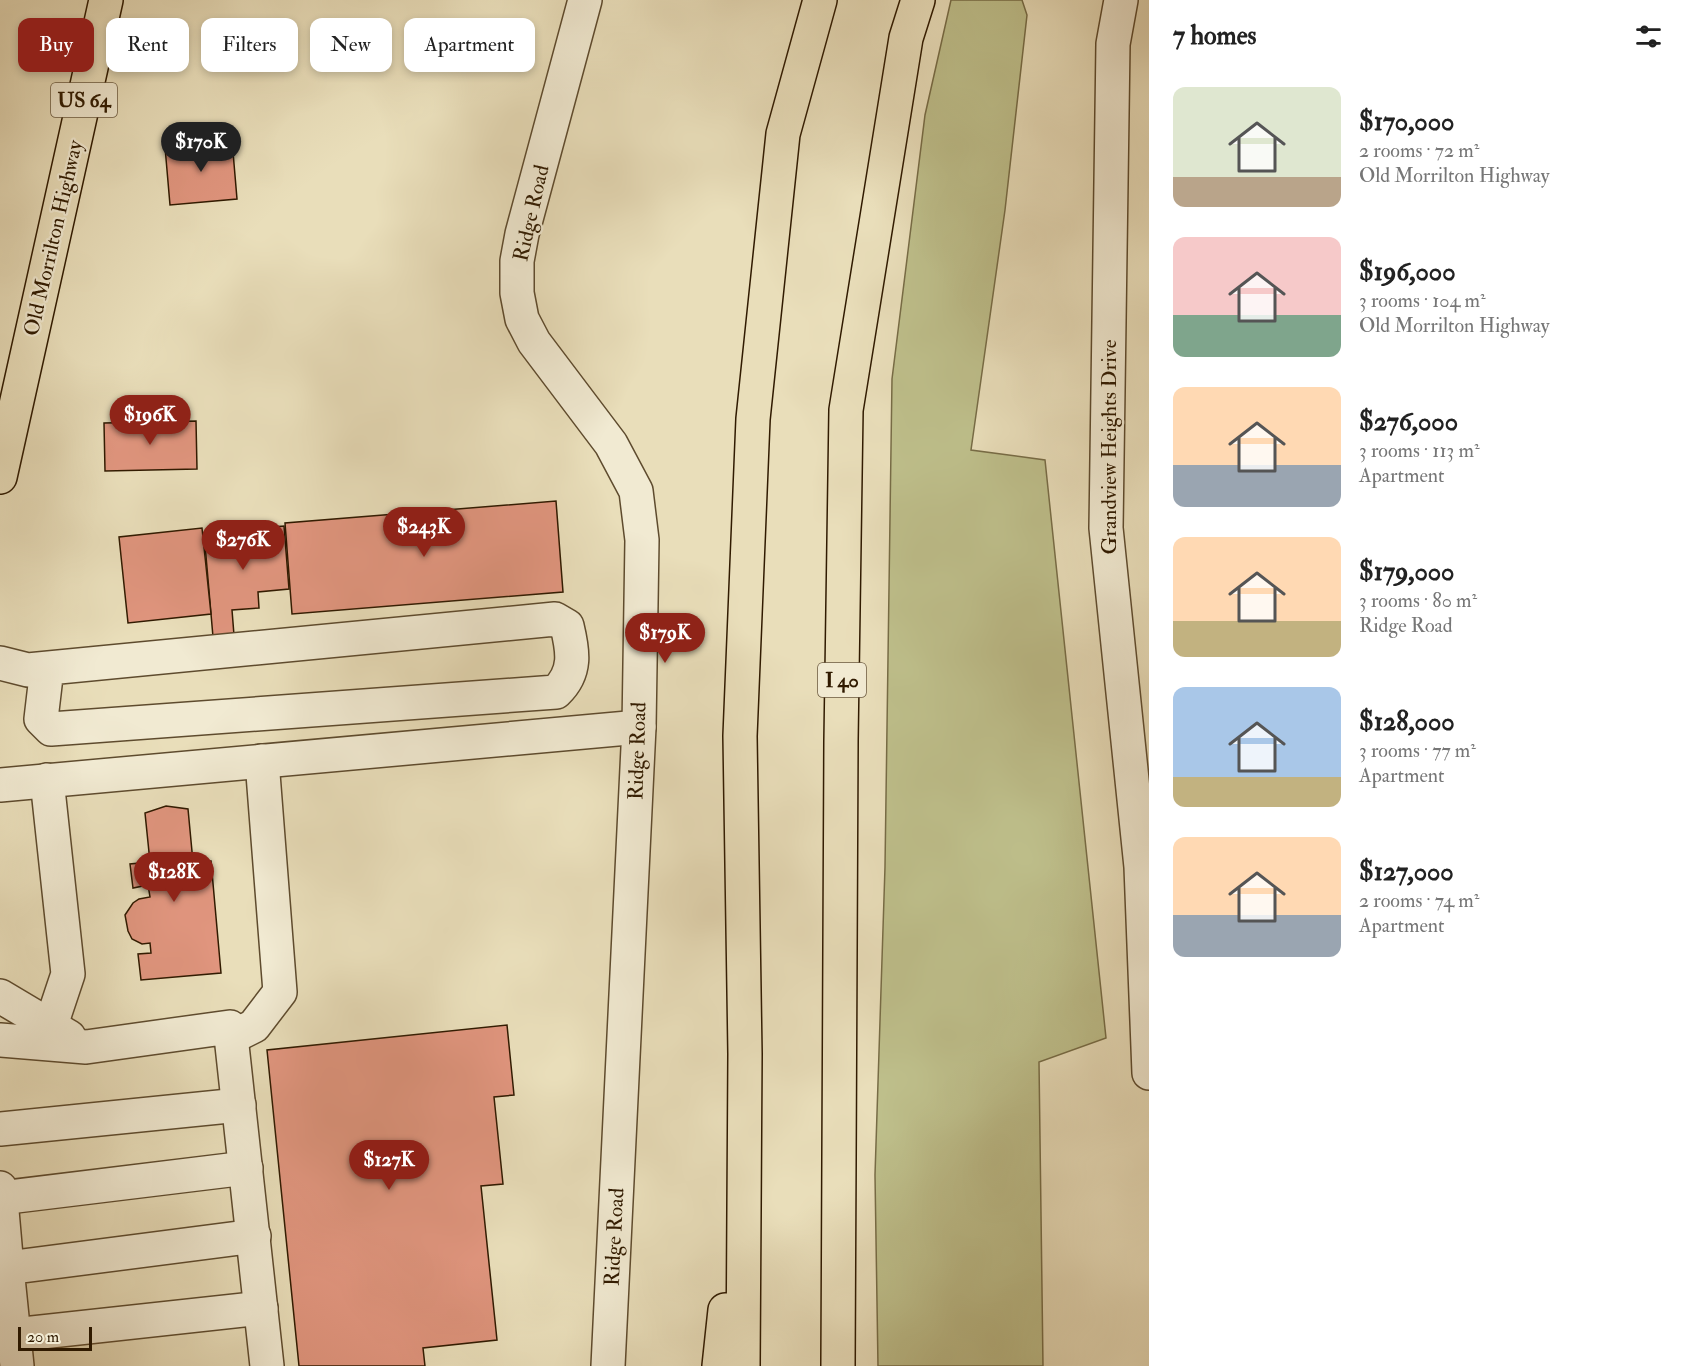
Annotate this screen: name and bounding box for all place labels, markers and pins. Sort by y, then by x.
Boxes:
pin: $170K [159,122,243,173]
pin: $196K [108,395,192,446]
pin: $243K [382,507,466,558]
pin: $276K [201,520,285,571]
pin: $179K [623,613,707,664]
pin: $128K [132,852,216,903]
pin: $127K [347,1140,431,1191]

